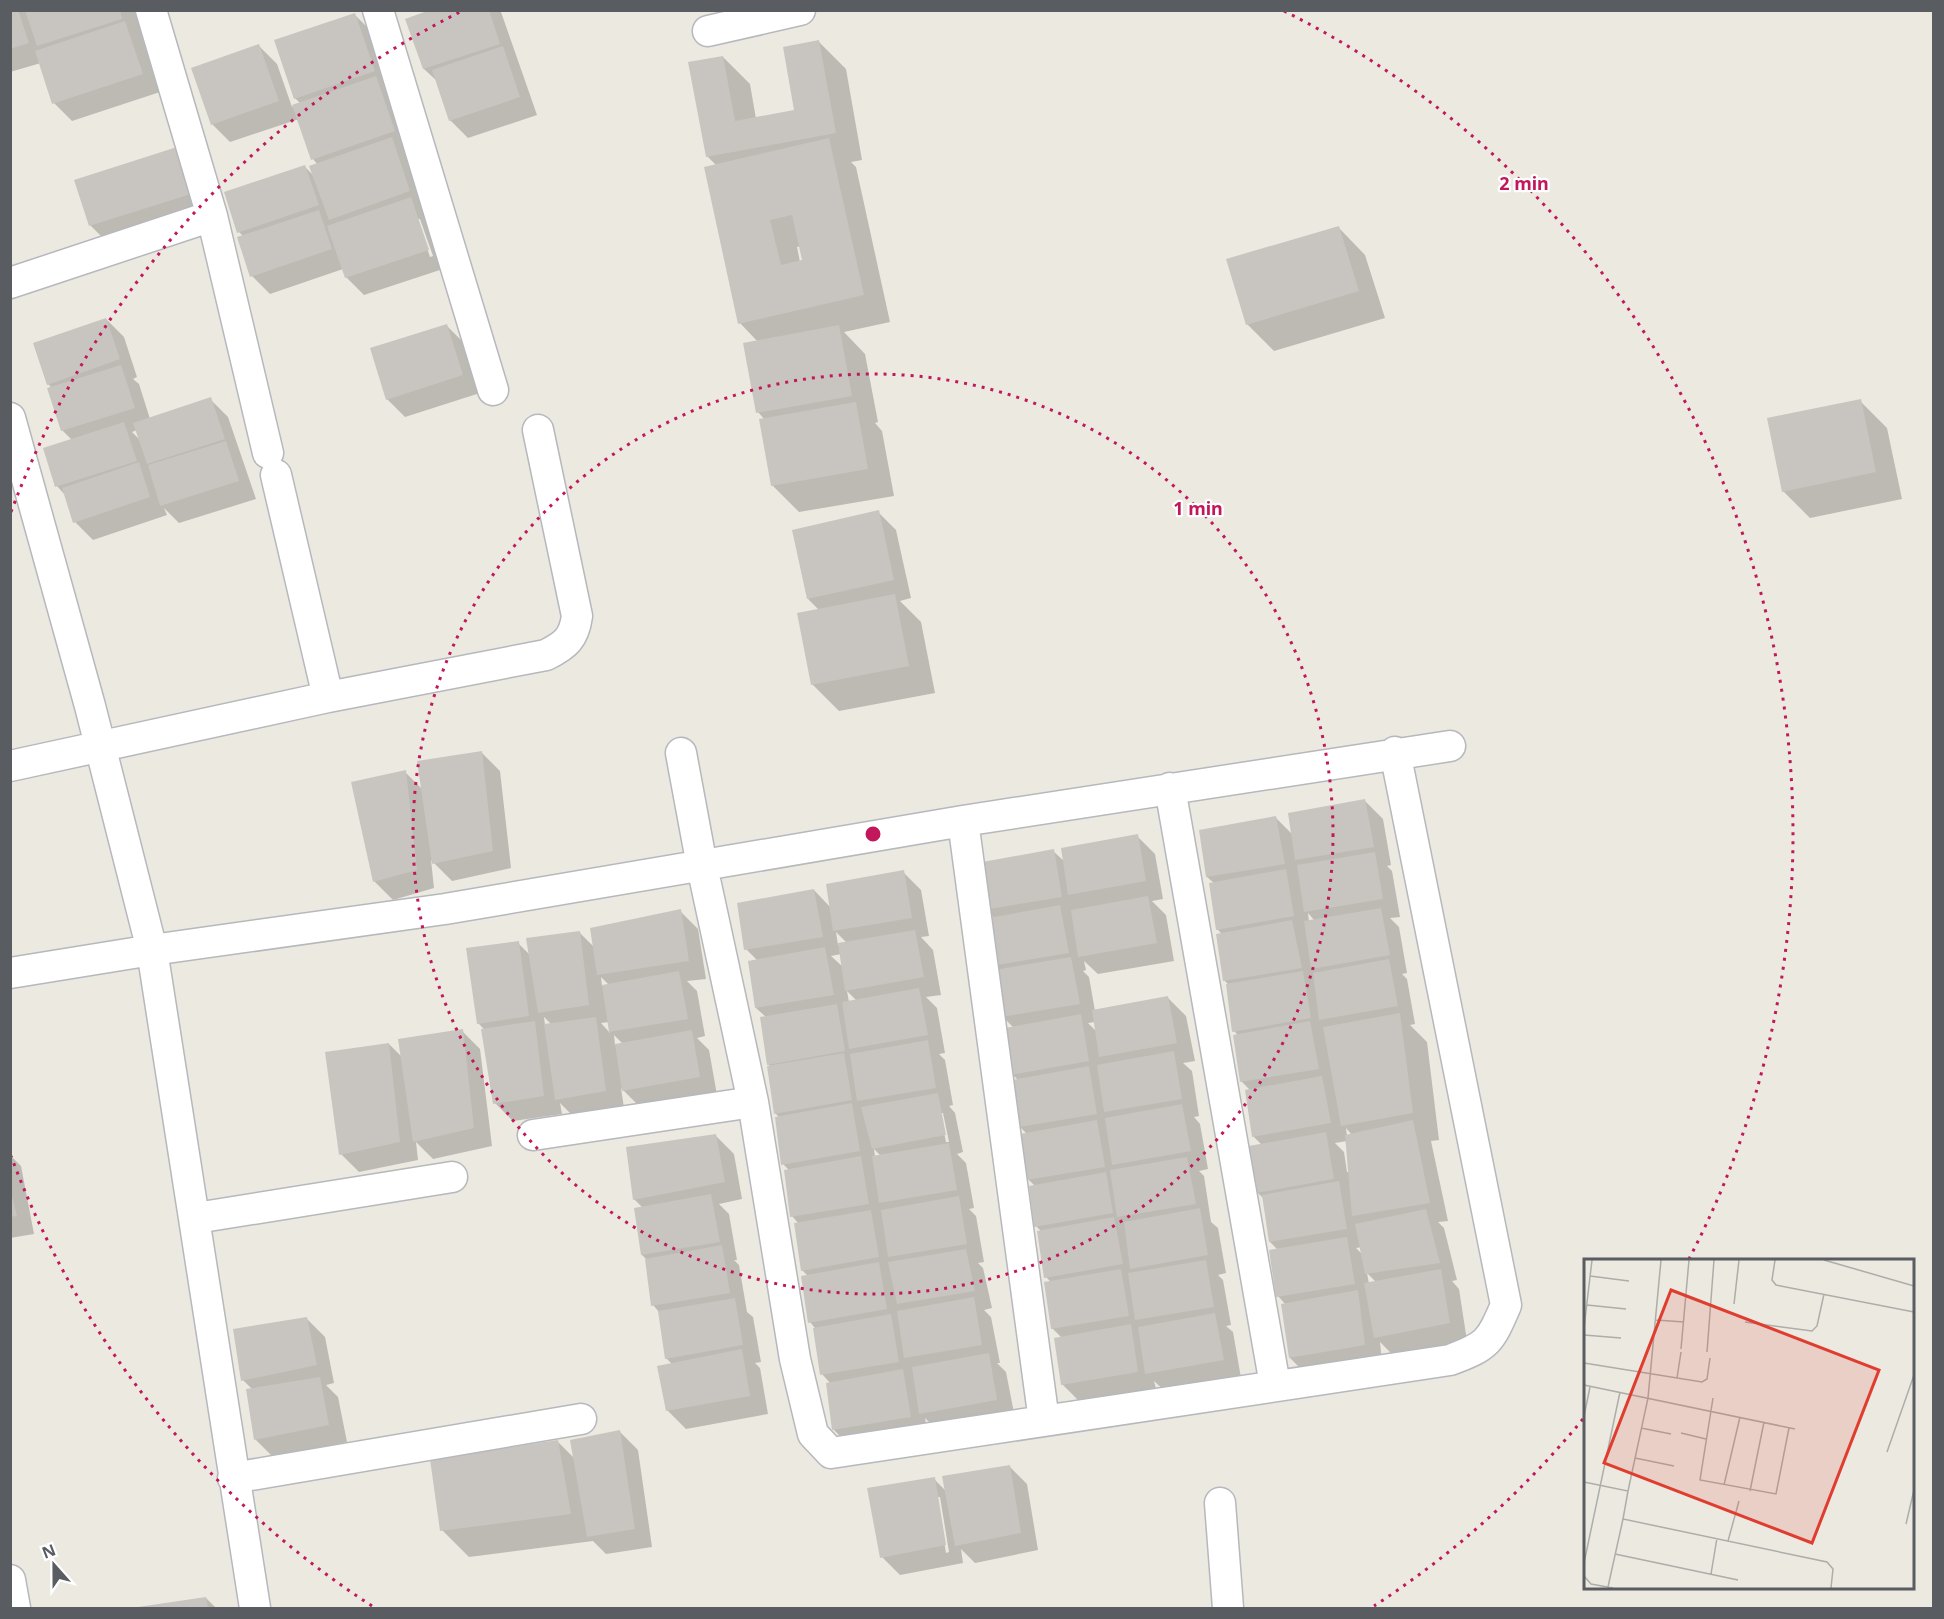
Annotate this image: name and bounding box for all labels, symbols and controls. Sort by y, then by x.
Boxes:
text: 2 min [1499,171,1549,195]
text: 1 min [1173,496,1223,520]
centre of rings [863,824,883,844]
inset map [1584,1259,1914,1589]
north arrow [24,1535,84,1595]
text: N [39,1538,59,1564]

